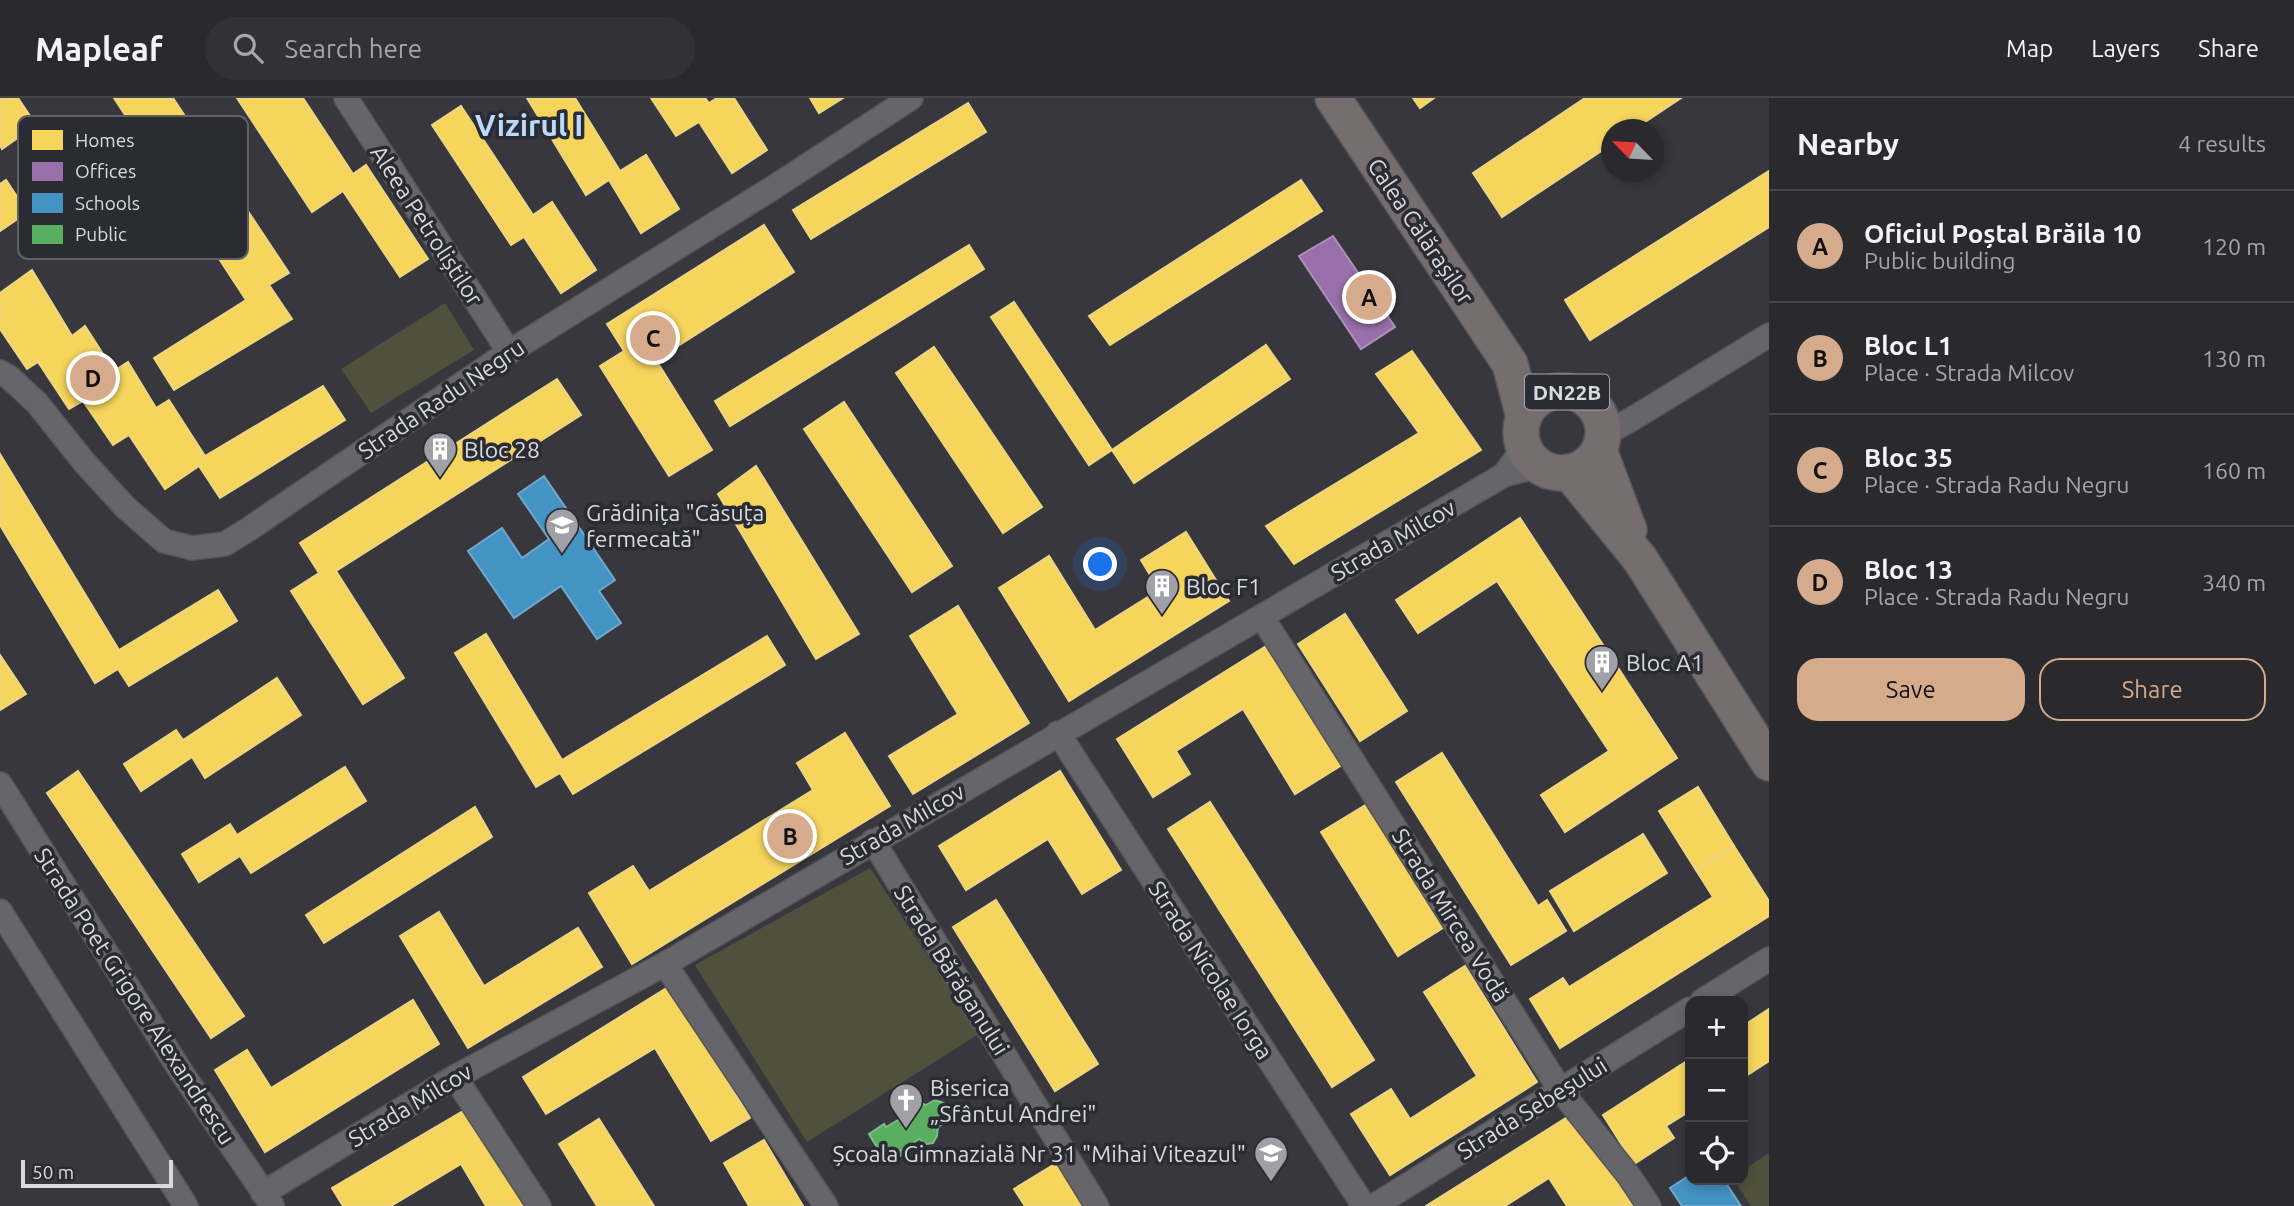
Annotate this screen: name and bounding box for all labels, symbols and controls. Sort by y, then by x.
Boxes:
search box [205,17,695,80]
icon: search [229,29,267,67]
text: Mapleaf [35,30,163,67]
text: Search here [285,34,422,63]
text: Map [2006,35,2053,62]
text: Layers [2091,35,2160,62]
text: Share [2198,35,2259,62]
district label: Vizirul I [475,108,583,142]
legend [18,116,248,259]
north arrow [1601,119,1664,182]
text: Nearby [1797,127,1899,161]
text: Homes [75,129,135,151]
text: 4 results [2178,131,2266,156]
street label: Aleea Petroliștilor [366,141,488,310]
street label: Calea Călărașilor [1363,154,1479,309]
text: Offices [75,160,136,182]
text: Schools [75,192,140,214]
text: Oficiul Poștal Brăila 10 [1864,219,2141,248]
text: Public [75,223,127,245]
text: A [1812,234,1828,259]
text: 120 m [2202,234,2266,259]
text: Public building [1864,248,2016,273]
pin: A [1346,271,1392,323]
pin: C [630,312,676,364]
text: Bloc L1 [1864,331,1953,360]
street label: Strada Radu Negru [353,334,529,464]
text: B [1812,346,1828,371]
text: 130 m [2202,346,2266,371]
pin: D [70,352,116,404]
text: Place · Strada Milcov [1864,360,2074,385]
road number: DN22B [1525,374,1609,410]
building icon: Bloc 28 [421,430,459,479]
place label: Bloc 28 [464,437,540,462]
text: Bloc 35 [1864,443,1953,472]
text: C [1813,458,1827,483]
text: 160 m [2202,458,2266,483]
text: Place · Strada Radu Negru [1864,472,2129,497]
street label: Strada Milcov [1327,494,1459,586]
place label: Grădinița "Căsuța fermecată" [586,500,764,551]
school or university icon: Grădinița "Căsuța fermecată" [543,506,581,555]
your location [1083,547,1117,581]
text: Bloc 13 [1864,555,1953,584]
building icon: Bloc F1 [1143,567,1181,616]
text: D [1812,570,1828,595]
text: 340 m [2202,570,2266,595]
place label: Bloc F1 [1186,574,1261,599]
text: Place · Strada Radu Negru [1864,584,2129,609]
building icon: Bloc A1 [1583,643,1621,692]
place label: Bloc A1 [1626,650,1704,675]
button: Save [1797,658,2025,721]
button: Share [2039,658,2266,721]
street label: Strada Milcov [836,778,968,870]
pin: B [767,810,813,862]
street label: Strada Mircea Vodă [1388,824,1514,1006]
street label: Strada Poet Grigore Alexandrescu [30,843,240,1149]
street label: Strada Nicolae Iorga [1144,876,1278,1064]
street label: Strada Bărăganului [890,881,1014,1059]
map controls [1685,996,1748,1185]
button: + [1685,996,1748,1059]
street label: Strada Sebeșului [1453,1052,1611,1164]
street label: Strada Milcov [344,1058,476,1152]
button: − [1685,1059,1748,1122]
place label: Biserica „Sfântul Andrei" [930,1075,1096,1126]
church icon: Biserica „Sfântul Andrei" [887,1081,925,1130]
button: locate [1685,1122,1748,1185]
school or university icon: Școala Gimnazială Nr 31 "Mihai Viteazul" [1252,1134,1290,1183]
place label: Școala Gimnazială Nr 31 "Mihai Viteazul" [833,1141,1246,1166]
scale bar [21,1157,173,1189]
text: 50 m [32,1161,74,1183]

